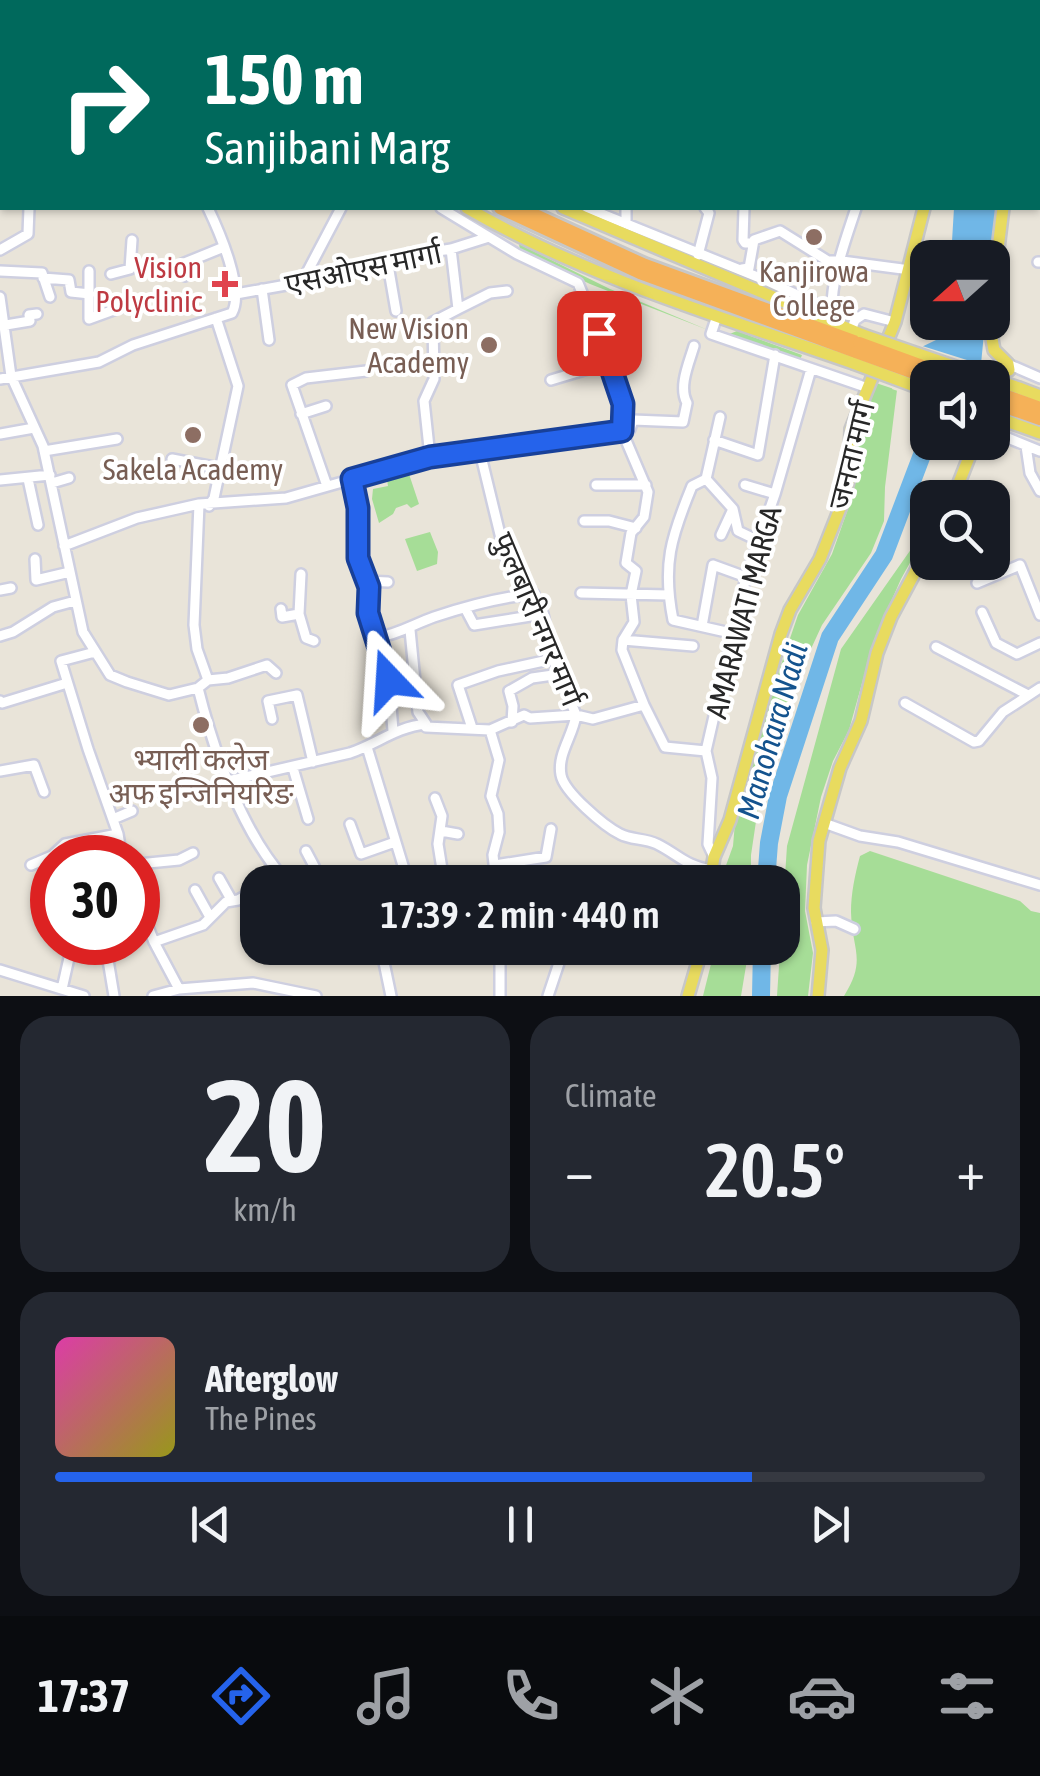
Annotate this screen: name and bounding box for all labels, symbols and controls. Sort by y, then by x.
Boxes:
text: 150 m [205,39,364,119]
icon: right [40,40,170,170]
text: Sanjibani Marg [205,122,450,174]
marker: Kanjirowa College [803,226,825,248]
street label: एसओएस मार्गा [282,235,445,301]
north arrow [910,240,1010,340]
map controls [910,240,1010,580]
place label: Vision Polyclinic [95,250,203,318]
place label: Kanjirowa College [759,254,869,322]
marker: Vision Polyclinic [212,271,238,297]
pin [557,291,642,376]
icon: arrive [572,306,627,361]
place label: New Vision Academy [348,311,469,379]
marker: New Vision Academy [478,334,500,356]
button: sound [910,360,1010,460]
street label: जनता मार्ग [821,396,881,513]
marker: Sakela Academy [182,424,204,446]
place label: Sakela Academy [103,452,283,486]
button: search [910,480,1010,580]
street label: AMARAWATI MARGA [698,502,788,722]
street label: फुलबारी नगर मार्ग [484,527,590,713]
position arrow [337,628,441,732]
water label: Manohara Nadi [729,639,815,823]
marker: भ्याली कलेज अफ इन्जिनियरिङ [190,714,212,736]
place label: भ्याली कलेज अफ इन्जिनियरिङ [109,742,294,810]
speed limit sign: 30 [30,835,160,965]
text: 17:39 · 2 min · 440 m [380,893,660,936]
text: 20 [204,1051,326,1200]
text: Climate [565,1077,657,1114]
text: 20.5° [705,1127,845,1213]
text: − [565,1139,594,1202]
text: + [956,1139,985,1202]
text: km/h [233,1191,297,1228]
text: Afterglow [205,1357,338,1400]
text: The Pines [205,1400,317,1437]
icon: previous [183,1497,238,1552]
icon: pause [493,1497,548,1552]
icon: next [803,1497,858,1552]
icon: directions [206,1661,276,1731]
icon: music [351,1661,421,1731]
icon: phone [496,1661,566,1731]
icon: climate [642,1661,712,1731]
icon: car [787,1661,857,1731]
icon: filters [932,1661,1002,1731]
text: 17:37 [38,1670,130,1722]

